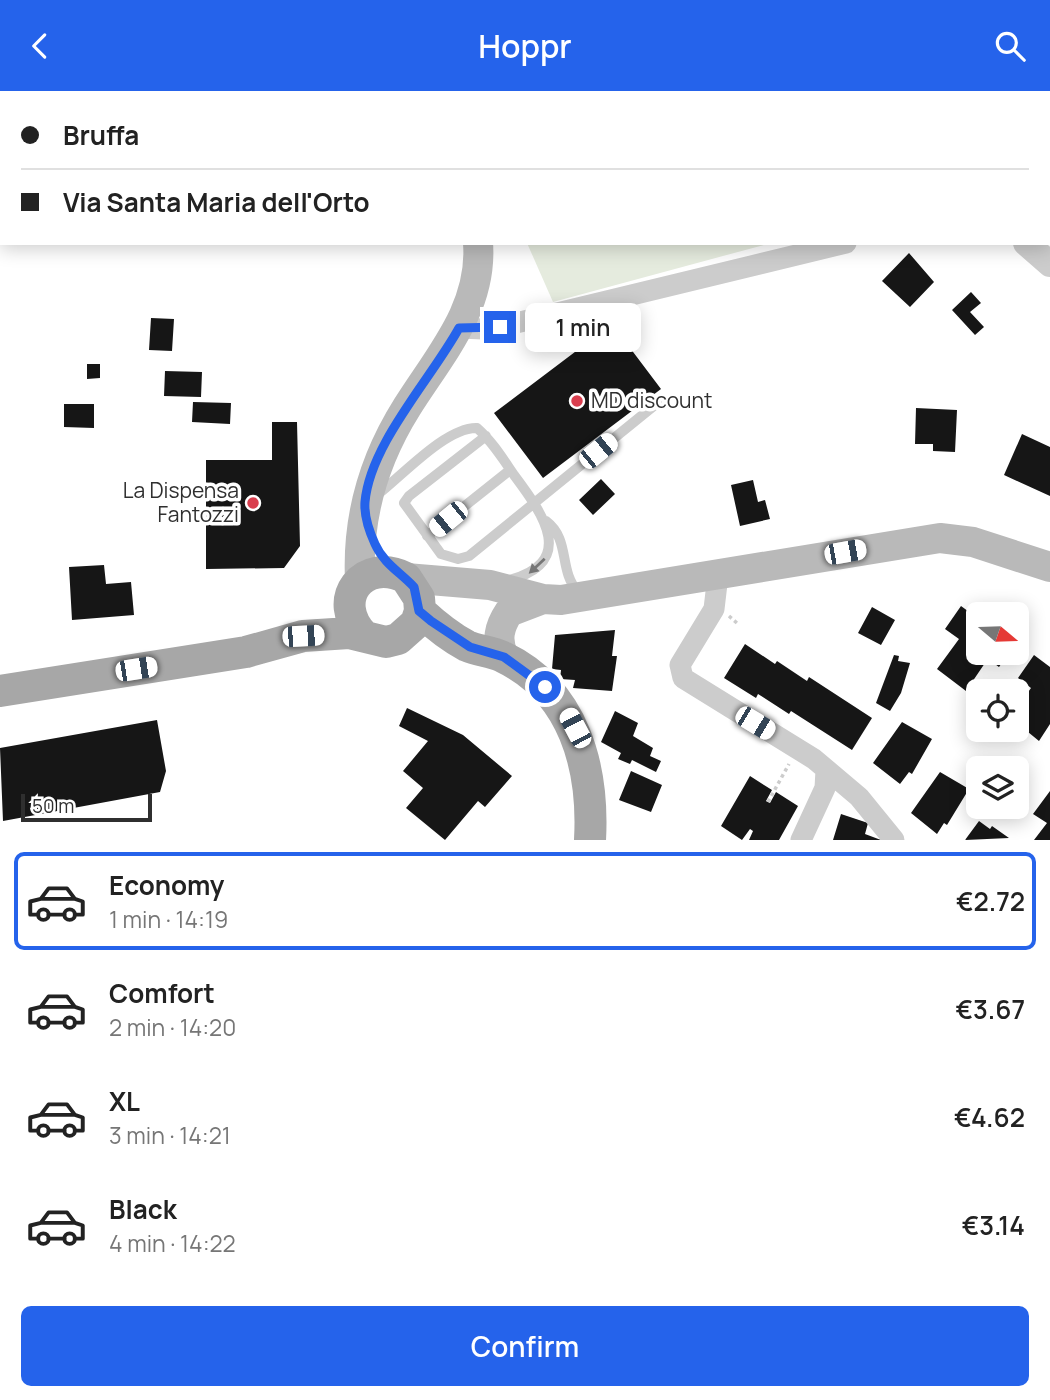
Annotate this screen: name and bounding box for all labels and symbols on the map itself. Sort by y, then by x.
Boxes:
callout: 1 min [524,303,640,351]
route end [484,311,516,343]
place label: MD discount [591,386,712,414]
marker: MD discount [569,393,585,409]
car [576,430,621,472]
place label: La Dispensa Fantozzi [123,476,239,528]
marker: La Dispensa Fantozzi [245,495,261,511]
car [426,498,471,540]
car [823,538,868,566]
one-way arrow [528,558,545,574]
north arrow [966,602,1029,665]
car [282,624,325,648]
car [114,655,159,683]
route start [529,671,561,703]
car [732,703,779,743]
car [556,705,595,751]
scale bar [21,791,152,823]

